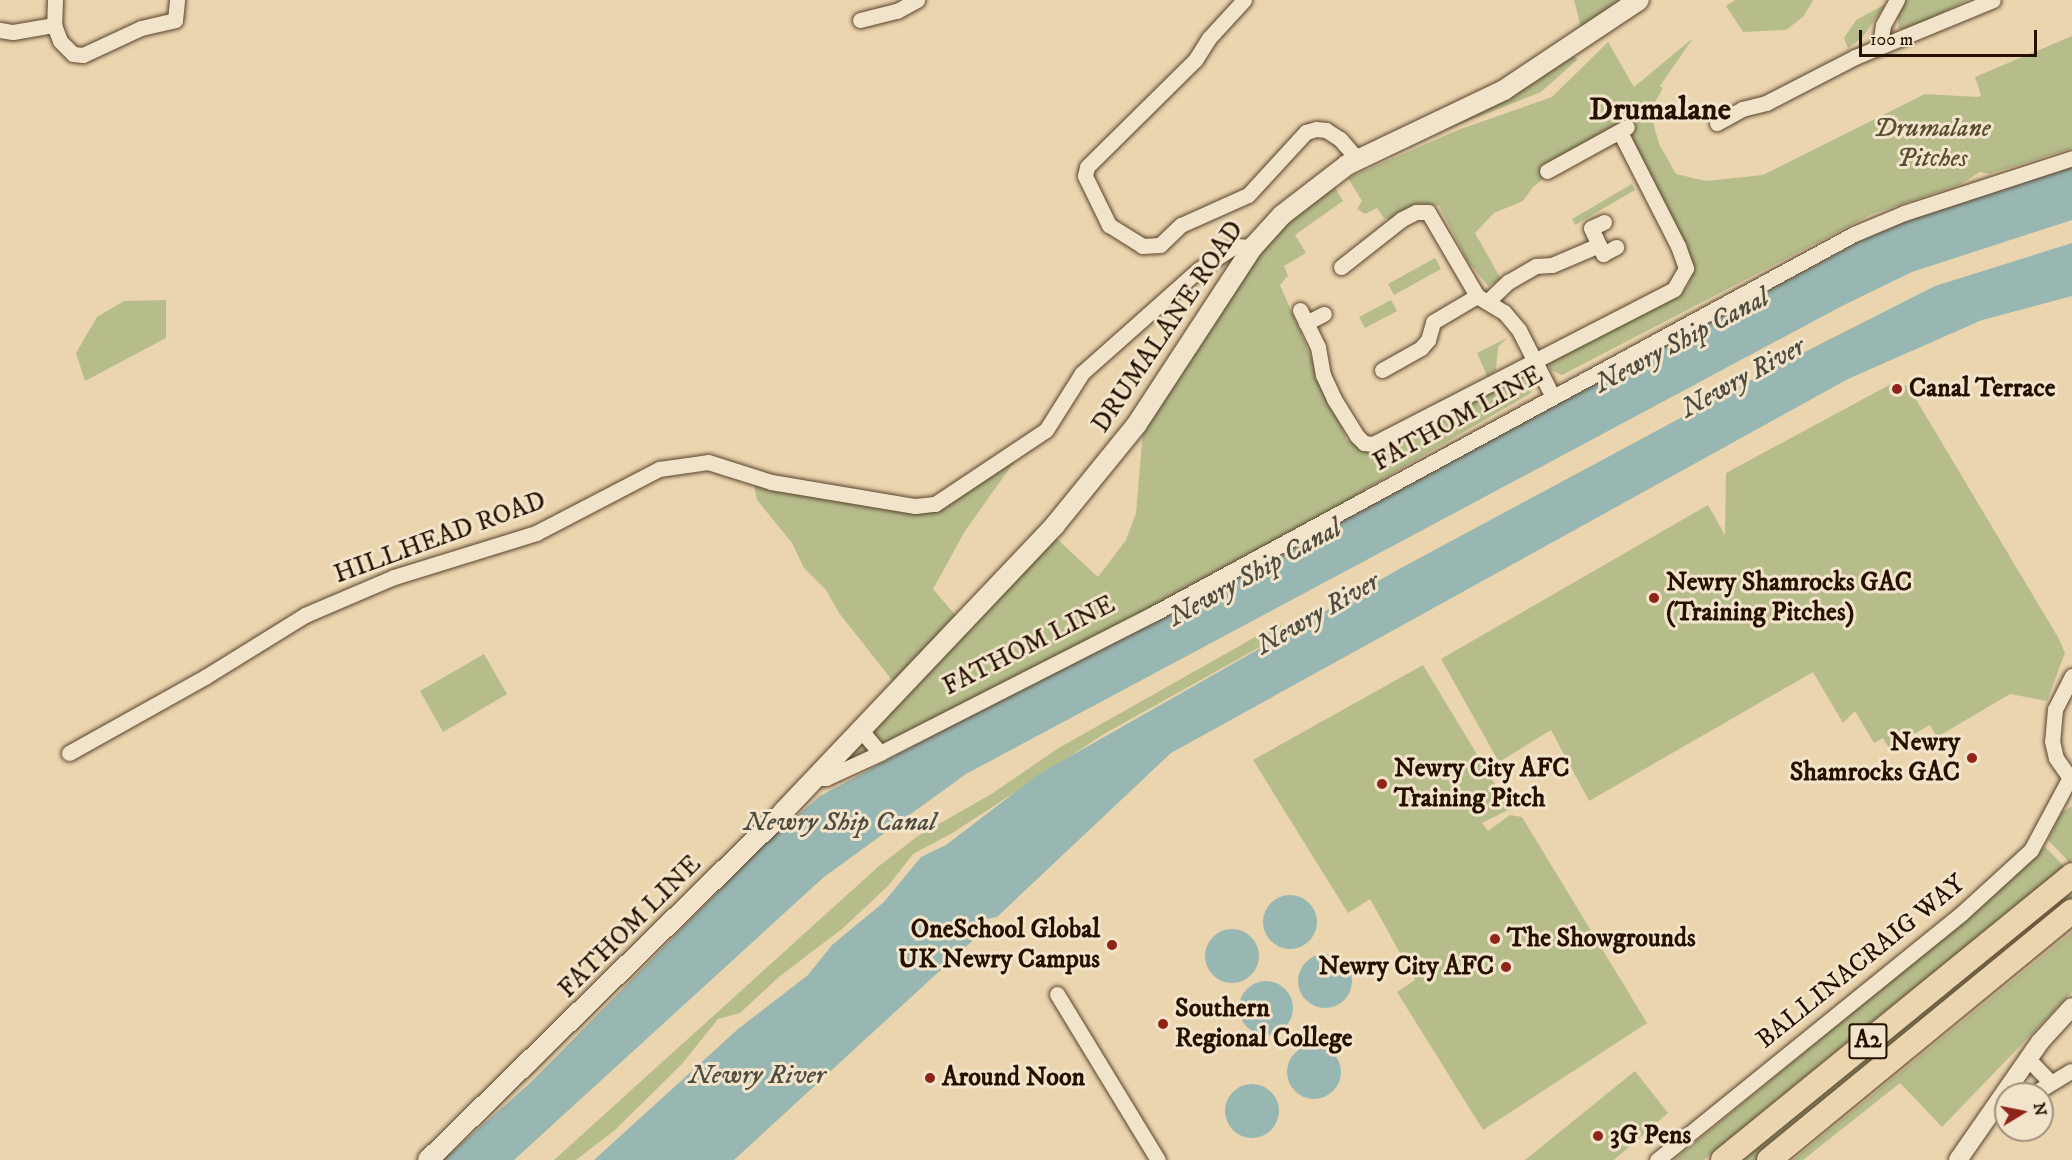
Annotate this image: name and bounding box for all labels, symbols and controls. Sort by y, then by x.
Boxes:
scale bar [1862,18,2040,56]
text: 100 m [1870,29,1913,51]
district label: Drumalane [1589,91,1731,129]
park label: Drumalane Pitches [1873,113,1991,174]
street label: DRUMALANE ROAD [1086,215,1250,439]
water label: Newry Ship Canal [1589,282,1775,400]
water label: Newry River [1675,331,1811,425]
street label: FATHOM LINE [1368,360,1548,478]
place label: Canal Terrace [1909,373,2056,405]
marker: Canal Terrace [1890,382,1904,396]
street label: HILLHEAD ROAD [330,485,550,591]
water label: Newry Ship Canal [1163,512,1347,634]
water label: Newry River [1251,566,1385,662]
place label: Newry Shamrocks GAC (Training Pitches) [1666,567,1912,628]
street label: FATHOM LINE [938,589,1120,703]
marker: Newry Shamrocks GAC (Training Pitches) [1647,591,1661,605]
place label: Newry Shamrocks GAC [1790,727,1960,788]
marker: Newry Shamrocks GAC [1965,751,1979,765]
place label: Newry City AFC Training Pitch [1394,753,1570,814]
marker: Newry City AFC Training Pitch [1375,777,1389,791]
water label: Newry Ship Canal [744,807,936,839]
street label: FATHOM LINE [552,849,708,1005]
street label: BALLINACRAIG WAY [1751,868,1971,1056]
place label: OneSchool Global UK Newry Campus [898,914,1100,976]
place label: The Showgrounds [1507,923,1696,955]
marker: The Showgrounds [1488,932,1502,946]
marker: OneSchool Global UK Newry Campus [1105,938,1119,952]
place label: Newry City AFC [1318,951,1494,983]
marker: Newry City AFC [1499,960,1513,974]
place label: Southern Regional College [1175,993,1352,1054]
marker: Southern Regional College [1156,1017,1170,1031]
road number: A2 [1847,1020,1889,1062]
water label: Newry River [689,1060,825,1092]
place label: Around Noon [942,1062,1085,1094]
marker: Around Noon [923,1071,937,1085]
north arrow [1994,1082,2054,1142]
text: N [2029,1101,2051,1117]
place label: 3G Pens [1610,1120,1691,1152]
marker: 3G Pens [1591,1129,1605,1143]

